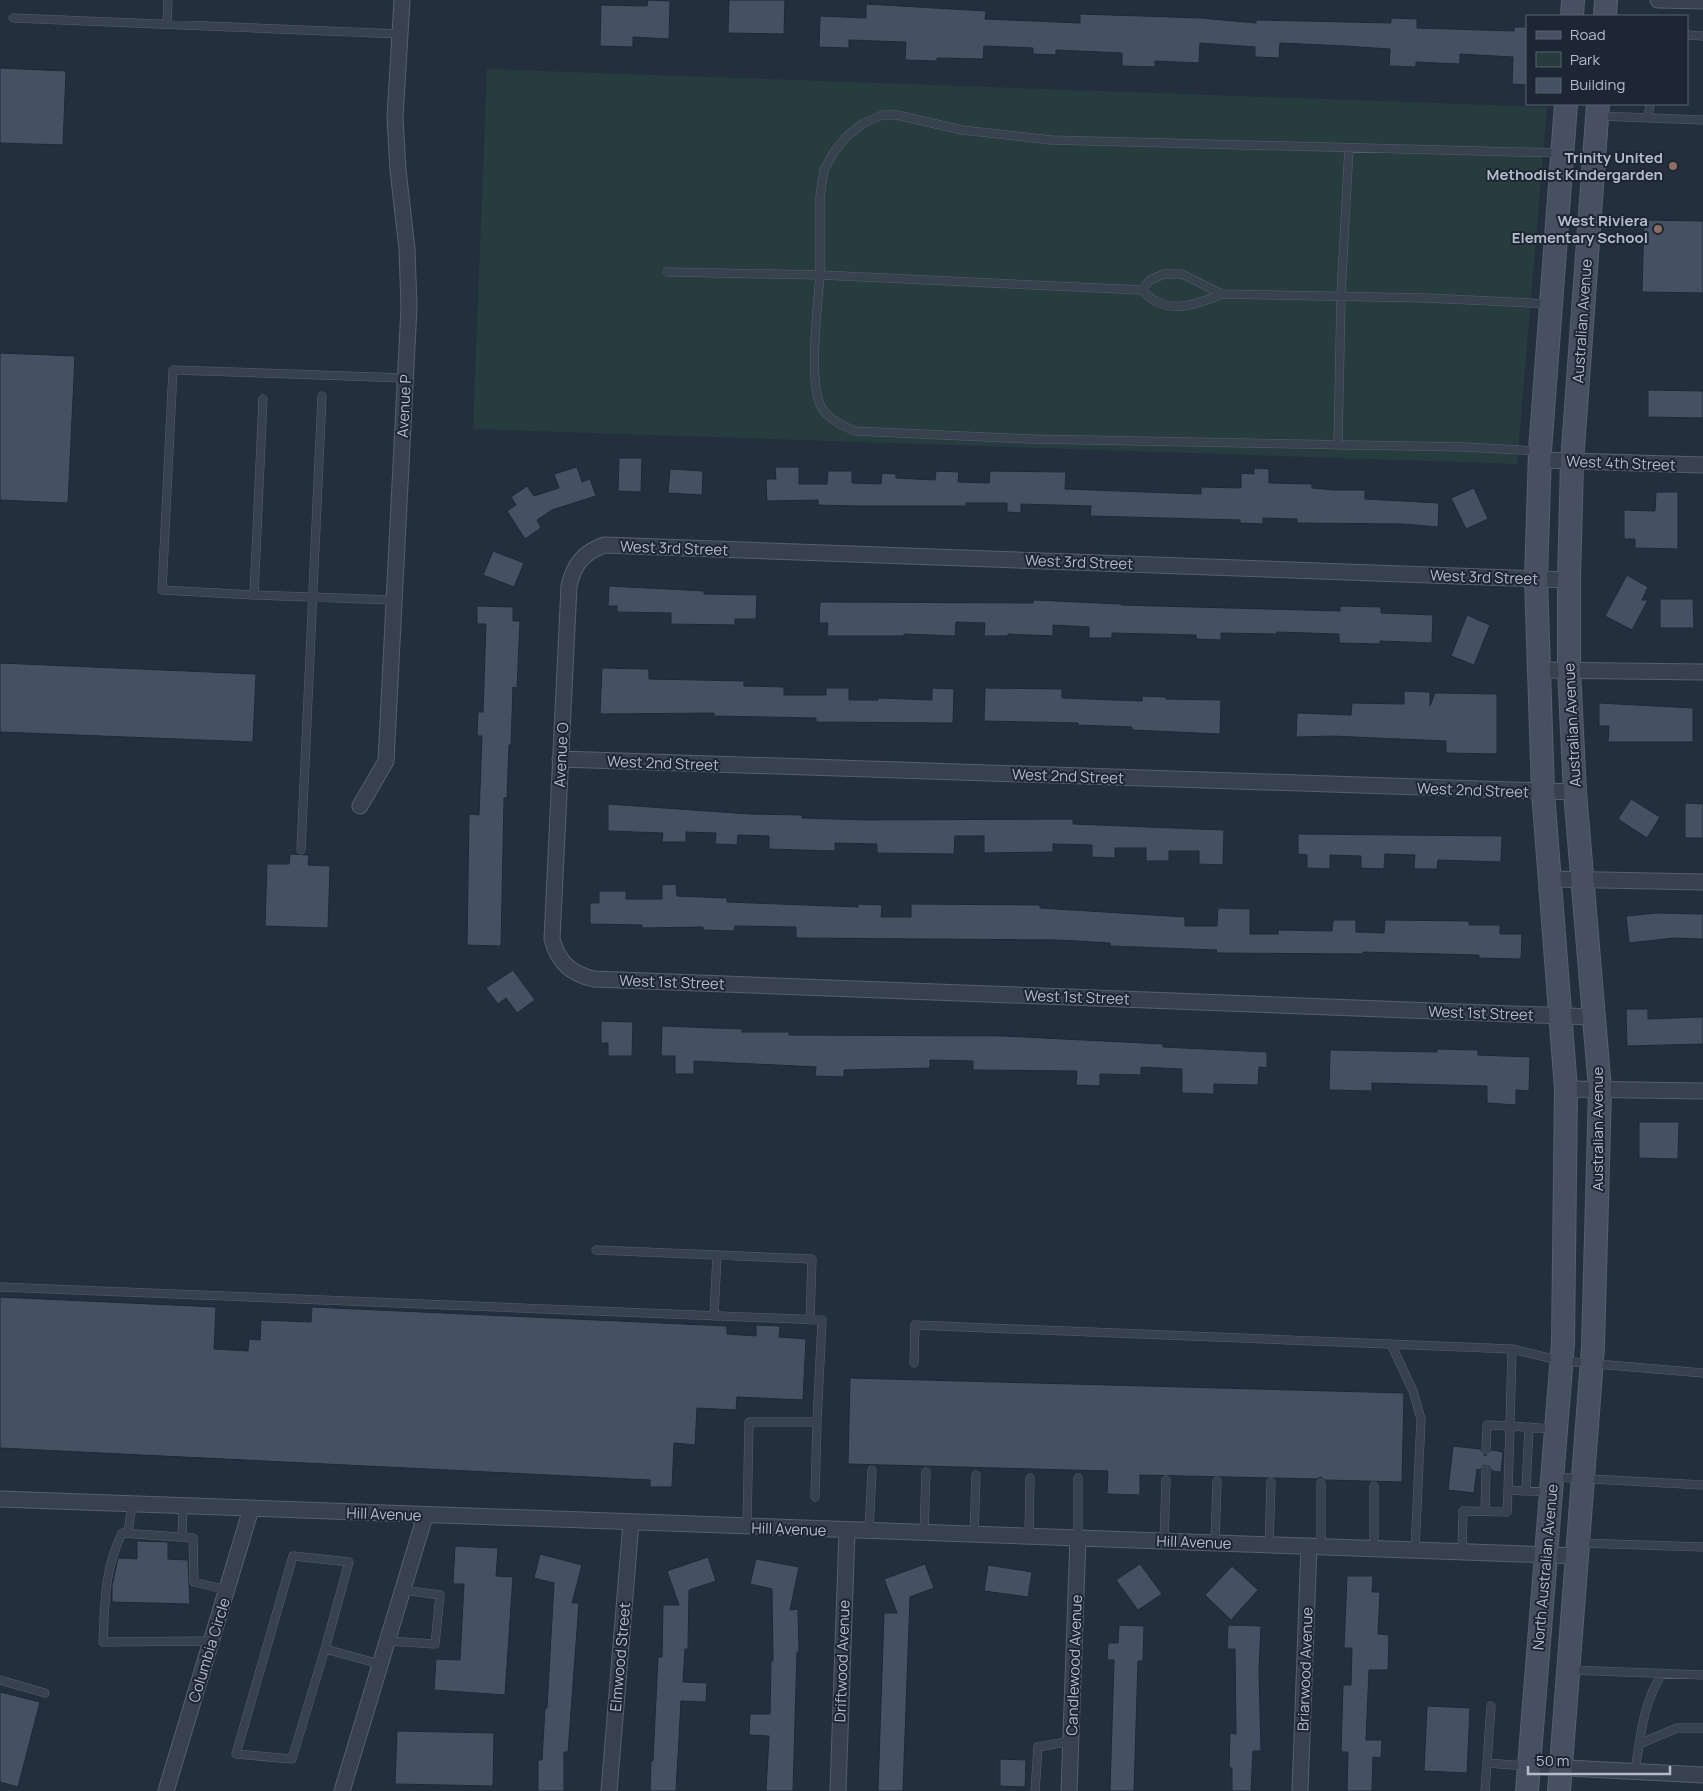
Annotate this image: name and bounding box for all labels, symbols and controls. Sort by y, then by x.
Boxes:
legend [1526,15,1688,105]
text: Road [1570,24,1606,45]
text: Park [1570,49,1600,70]
text: Building [1570,74,1625,95]
place label: Trinity United Methodist Kindergarden [1487,147,1663,185]
marker: Trinity United Methodist Kindergarden [1667,160,1679,172]
place label: West Riviera Elementary School [1512,210,1648,248]
marker: West Riviera Elementary School [1652,223,1664,235]
street label: Australian Avenue [1567,258,1597,384]
street label: Avenue P [392,374,416,438]
street label: West 4th Street [1566,451,1676,475]
street label: West 3rd Street [620,536,728,560]
street label: West 3rd Street [1025,550,1133,574]
street label: West 3rd Street [1430,565,1538,589]
street label: Australian Avenue [1558,662,1586,788]
street label: Avenue O [549,722,573,788]
street label: West 2nd Street [607,751,719,775]
street label: West 2nd Street [1012,764,1124,788]
street label: West 2nd Street [1417,778,1529,802]
street label: West 1st Street [619,970,725,994]
street label: West 1st Street [1024,985,1130,1009]
street label: West 1st Street [1428,1001,1534,1025]
street label: Australian Avenue [1587,1067,1608,1191]
street label: North Australian Avenue [1527,1483,1563,1651]
street label: Hill Avenue [346,1502,422,1526]
street label: Hill Avenue [751,1517,827,1541]
street label: Hill Avenue [1156,1530,1232,1554]
street label: Candlewood Avenue [1061,1594,1087,1736]
street label: Columbia Circle [183,1595,235,1705]
street label: Driftwood Avenue [829,1599,855,1723]
street label: Elmwood Street [605,1601,635,1713]
street label: Briarwood Avenue [1292,1606,1318,1731]
scale bar [1528,1744,1670,1776]
text: 50 m [1536,1750,1570,1771]

